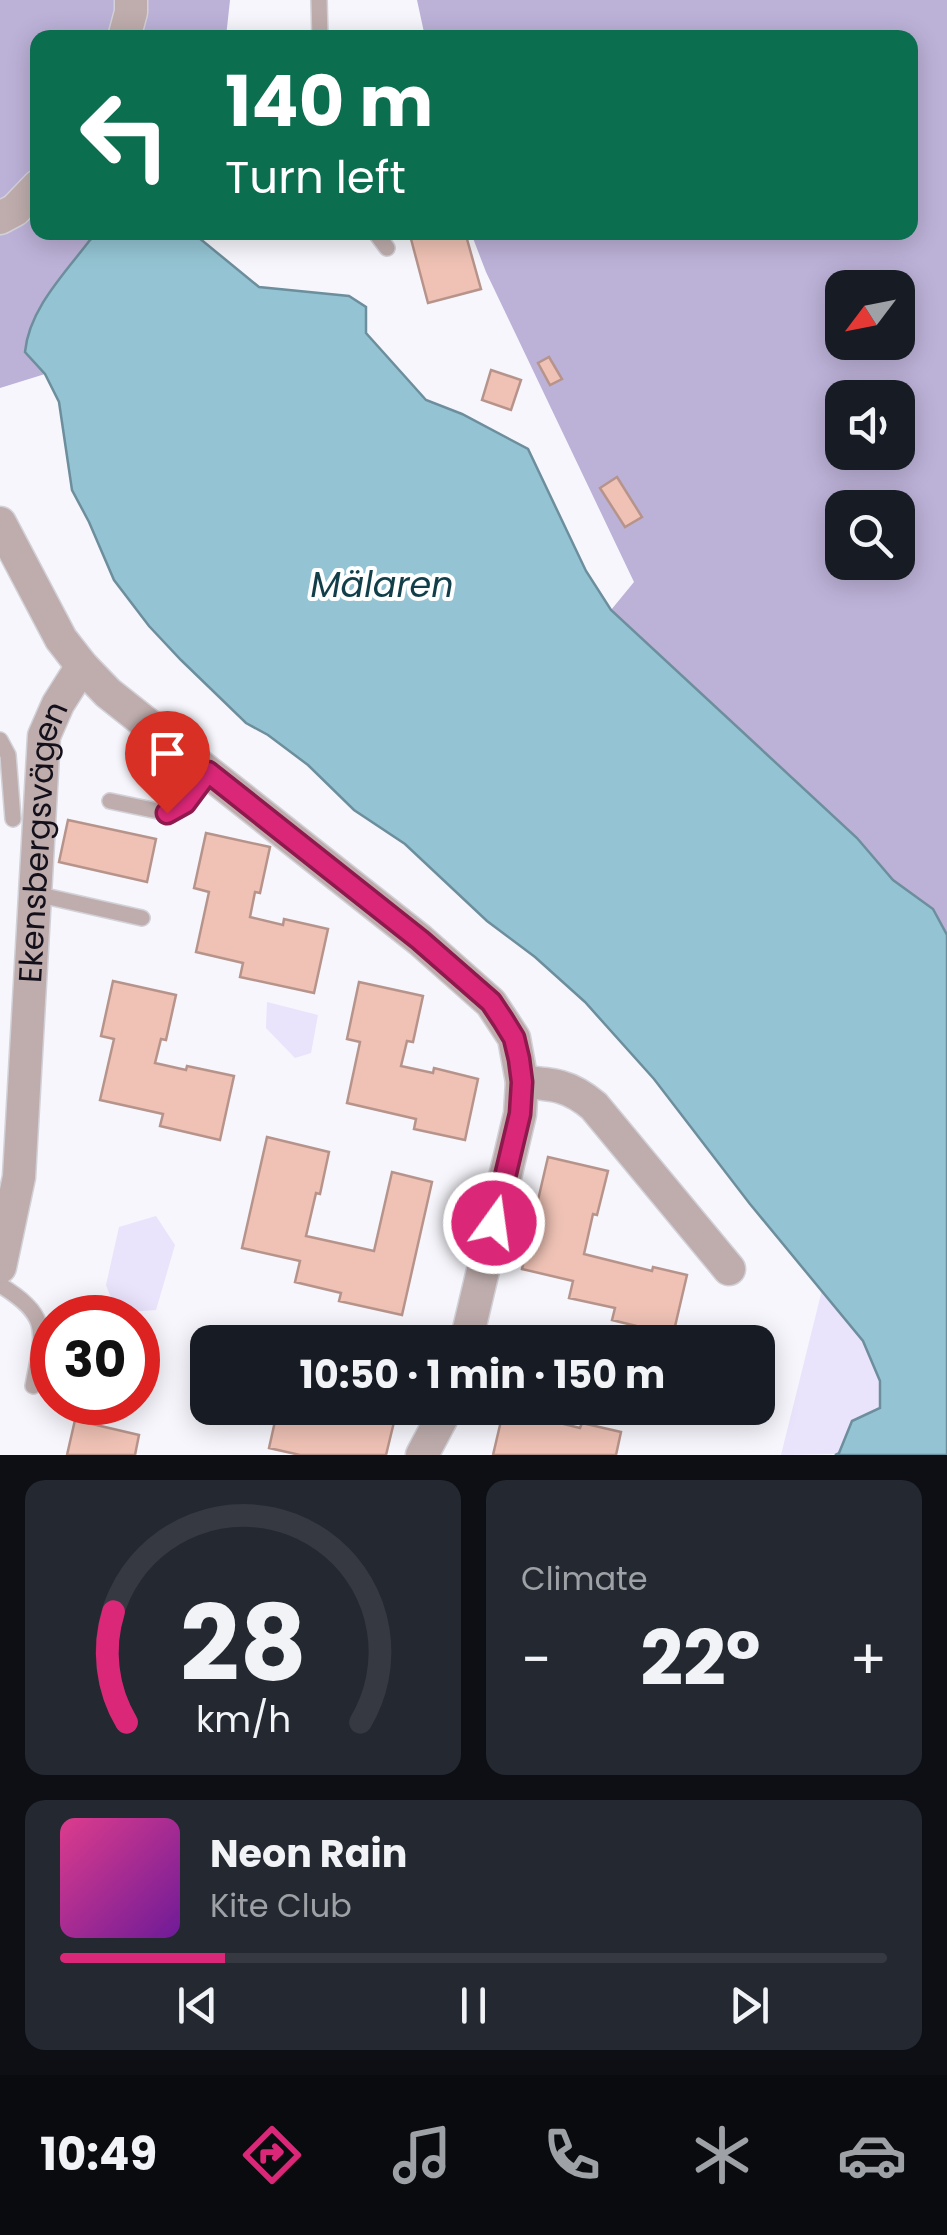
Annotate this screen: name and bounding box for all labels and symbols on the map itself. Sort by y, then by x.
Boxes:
north arrow [825,270,915,360]
water label: Mälaren [310,560,454,609]
street label: Ekensbergsvägen [7,694,79,984]
pin [125,711,210,814]
position arrow [442,1171,546,1275]
speed limit sign: 30 [30,1295,160,1425]

